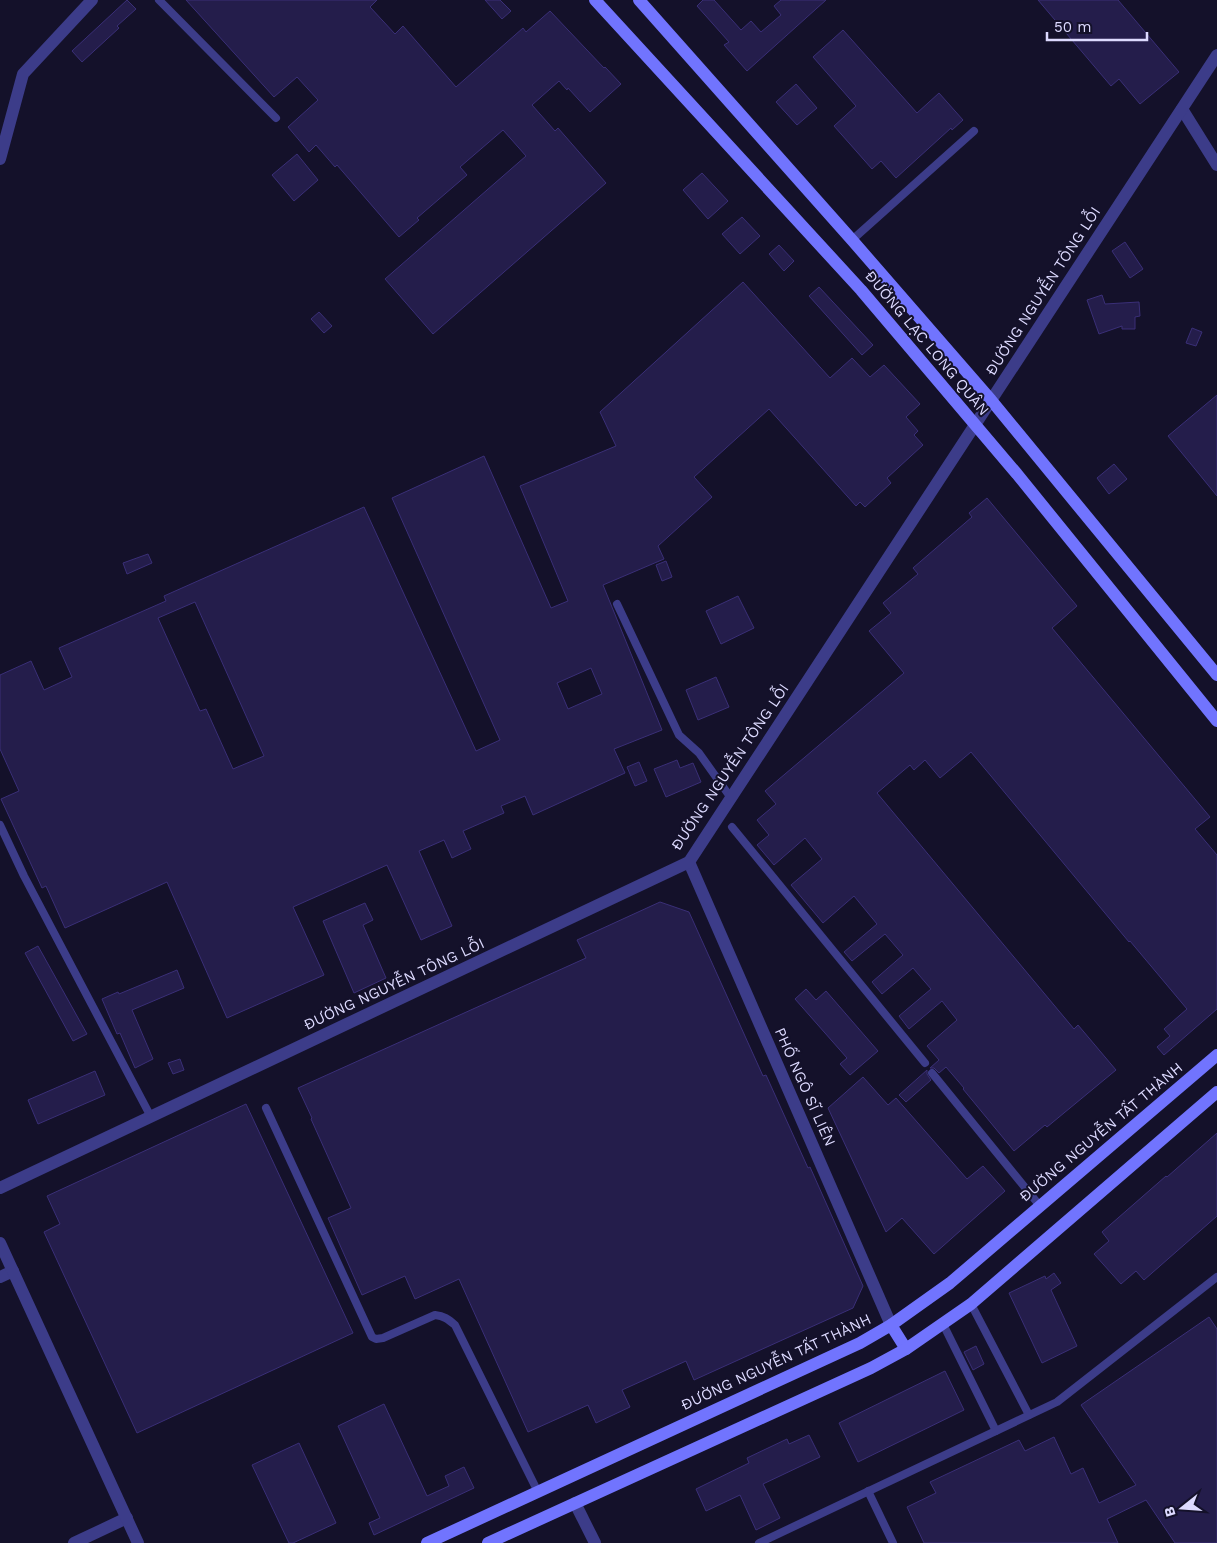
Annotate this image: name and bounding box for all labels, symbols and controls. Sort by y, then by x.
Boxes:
scale bar [1047,10,1147,42]
text: 50 m [1054,18,1091,36]
street label: ĐƯỜNG NGUYỄN TÔNG LỖI [979,202,1104,379]
street label: ĐƯỜNG LẠC LONG QUÂN [861,266,993,419]
street label: ĐƯỜNG NGUYỄN TÔNG LỖI [665,679,793,854]
street label: ĐƯỜNG NGUYỄN TÔNG LỖI [300,931,487,1034]
street label: PHỐ NGÔ SĨ LIÊN [771,1024,841,1149]
street label: ĐƯỜNG NGUYỄN TẤT THÀNH [1014,1056,1186,1206]
street label: ĐƯỜNG NGUYỄN TẤT THÀNH [677,1307,874,1414]
north arrow [1157,1483,1207,1533]
text: B [1160,1504,1179,1519]

